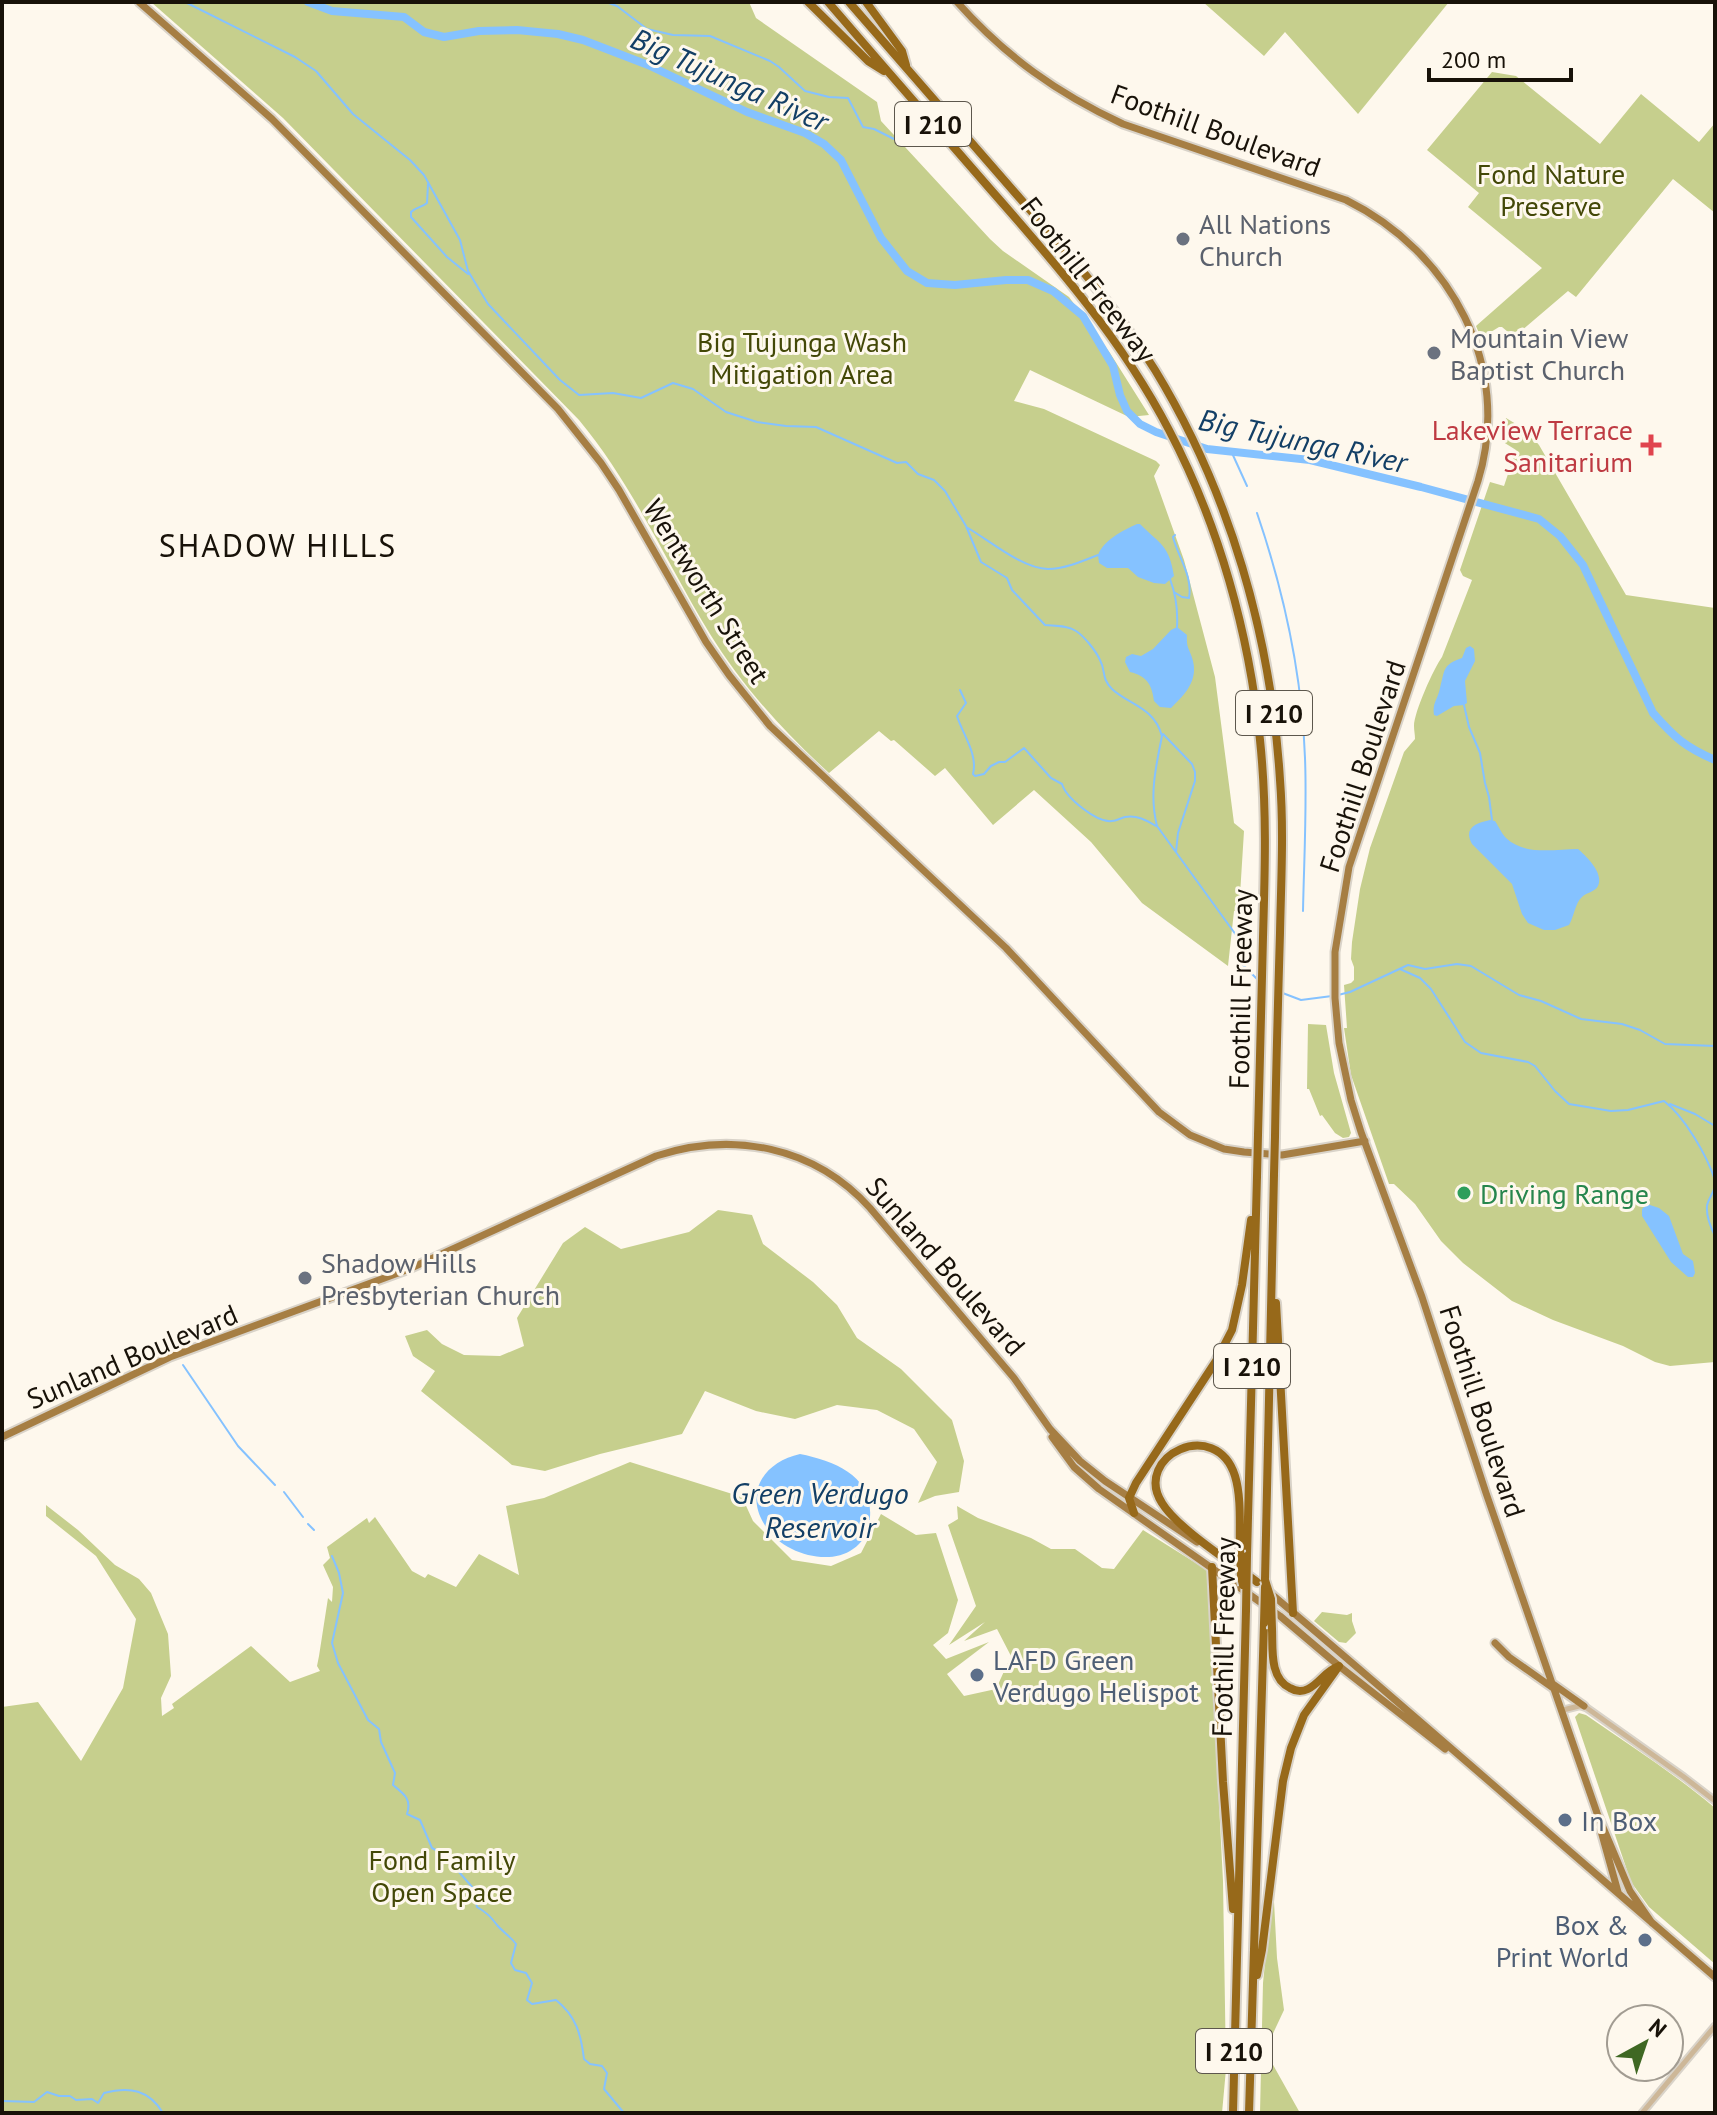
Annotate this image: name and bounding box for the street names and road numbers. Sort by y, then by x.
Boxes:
street label: Foothill Boulevard [1106,75,1326,185]
road number: I 210 [895,102,971,146]
street label: Foothill Freeway [1013,189,1165,369]
street label: Wentworth Street [636,492,779,690]
street label: Foothill Boulevard [1310,655,1414,877]
road number: I 210 [1236,691,1312,735]
street label: Foothill Freeway [1220,889,1260,1089]
street label: Sunland Boulevard [858,1169,1034,1363]
street label: Sunland Boulevard [21,1295,243,1417]
street label: Foothill Boulevard [1431,1300,1535,1522]
road number: I 210 [1214,1344,1290,1388]
street label: Foothill Freeway [1203,1537,1243,1737]
road number: I 210 [1196,2029,1272,2073]

